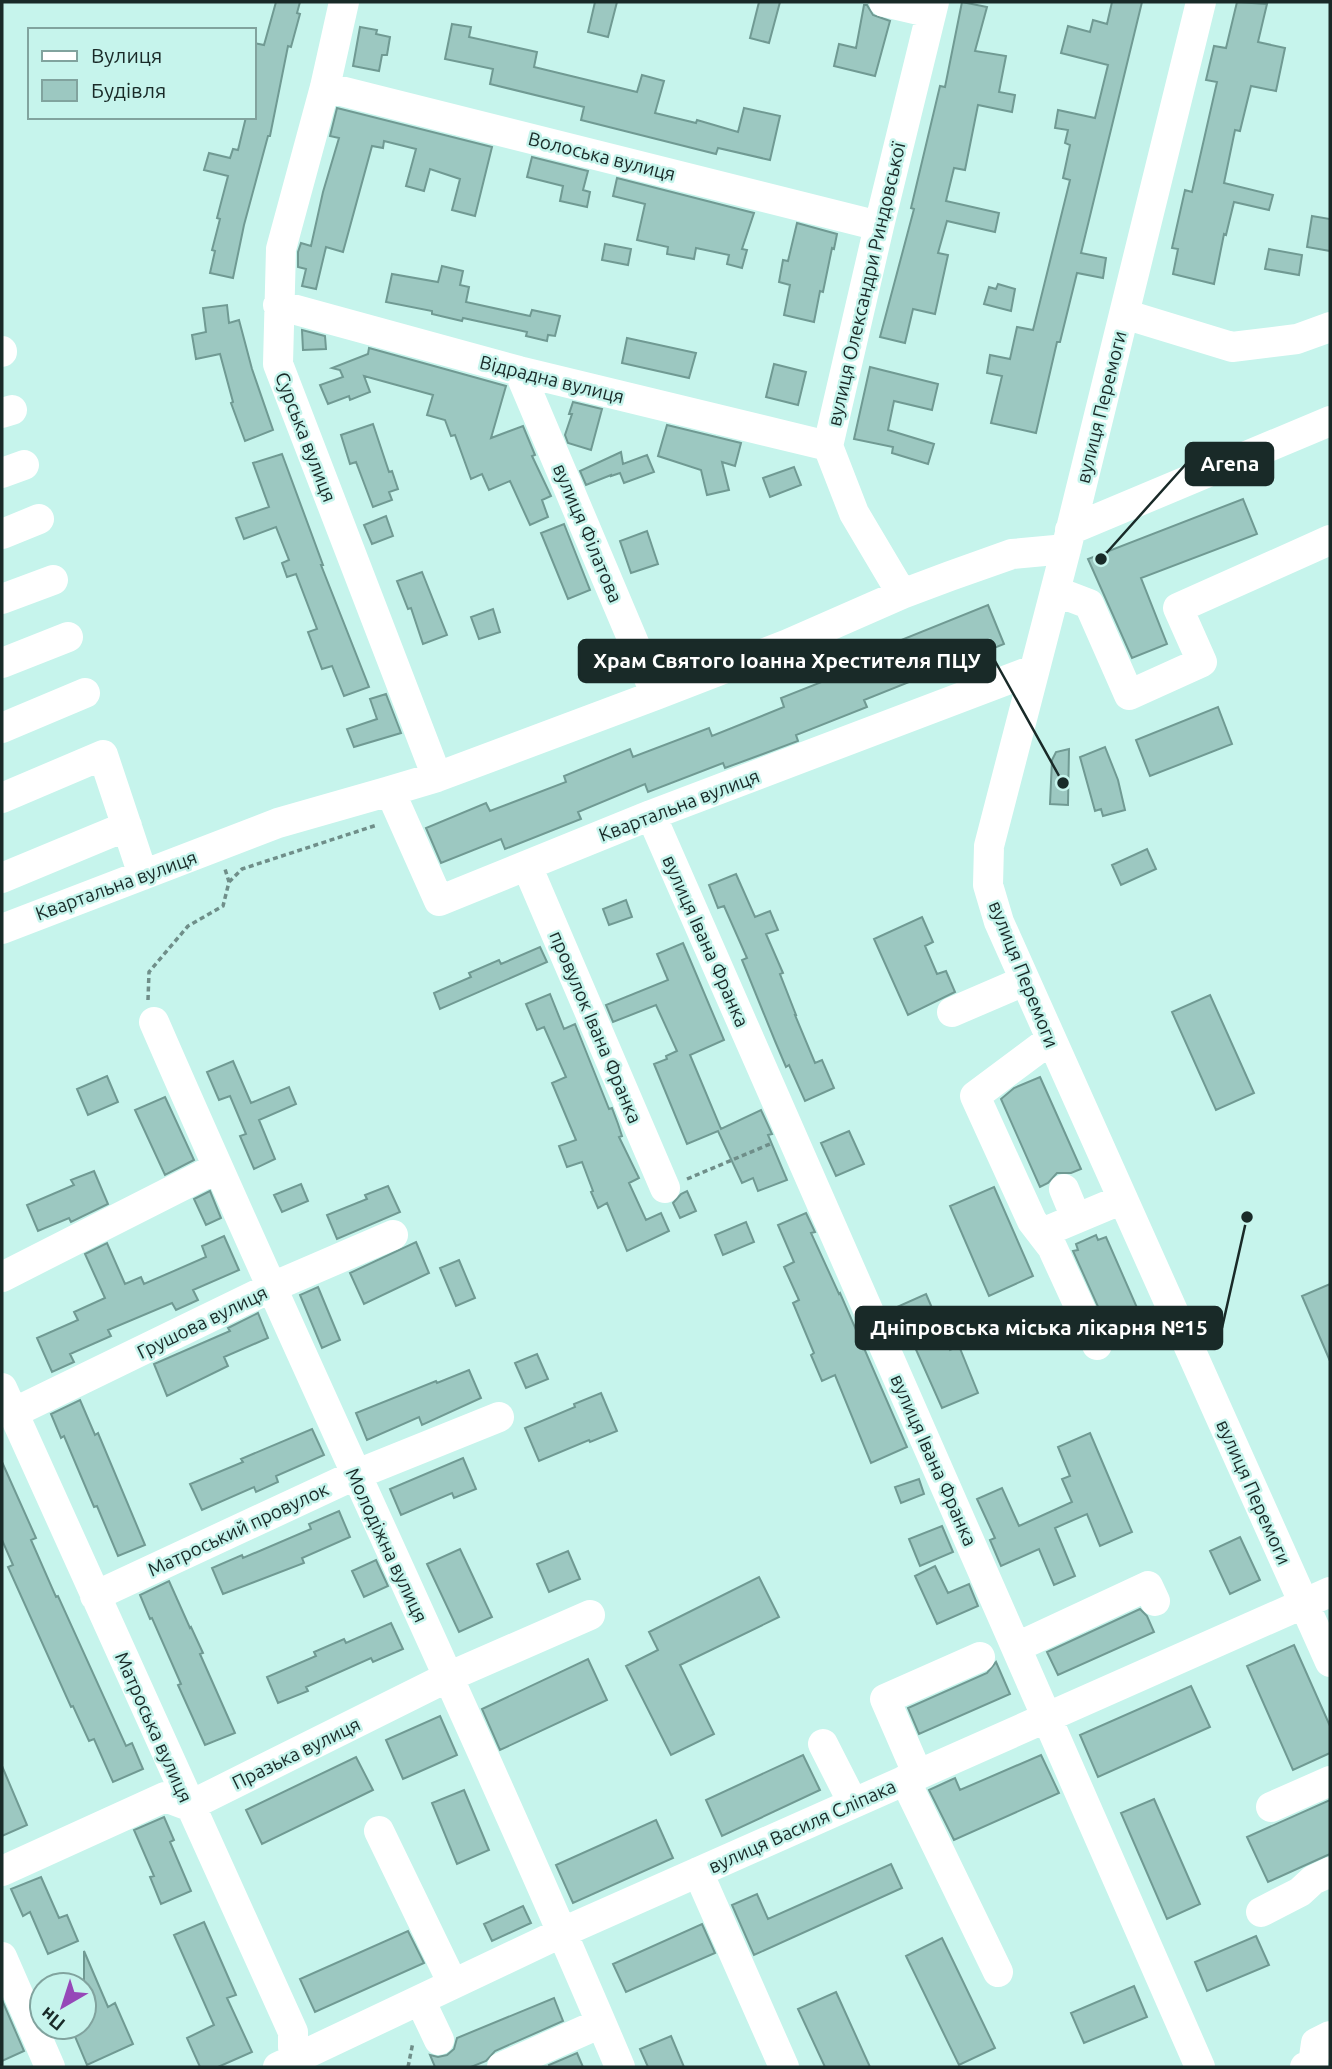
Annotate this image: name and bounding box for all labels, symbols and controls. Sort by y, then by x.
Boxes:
legend [28,28,256,119]
text: Вулиця [91,43,162,67]
text: Будівля [91,78,166,102]
street label: Волоська вулиця [526,127,678,185]
street label: вулиця Олександри Риндовської [823,140,909,428]
street label: вулиця Перемоги [1071,328,1131,486]
street label: Відрадна вулиця [478,350,626,408]
street label: Сурська вулиця [271,369,341,505]
callout: Arena [1186,443,1273,485]
text: Arena [1200,451,1260,475]
street label: вулиця Філатова [549,460,627,606]
callout: Храм Святого Іоанна Хрестителя ПЦУ [579,640,995,682]
text: Храм Святого Іоанна Хрестителя ПЦУ [593,648,982,672]
street label: Квартальна вулиця [596,764,762,846]
street label: Квартальна вулиця [32,846,200,924]
street label: вулиця Івана Франка [658,852,754,1030]
street label: вулиця Перемоги [985,897,1063,1051]
street label: провулок Івана Франка [545,927,647,1127]
street label: Грушова вулиця [133,1281,271,1363]
callout: Дніпровська міська лікарня №15 [856,1307,1222,1349]
text: Дніпровська міська лікарня №15 [870,1315,1208,1339]
street label: вулиця Івана Франка [886,1371,982,1549]
street label: вулиця Перемоги [1212,1416,1296,1568]
street label: Молодіжна вулиця [342,1464,432,1626]
street label: Матроський провулок [144,1477,332,1581]
street label: Матроська вулиця [111,1648,197,1806]
street label: Празька вулиця [228,1712,364,1794]
street label: вулиця Василя Сліпака [705,1775,899,1877]
north arrow [28,1971,98,2041]
text: Пн [36,2003,69,2036]

